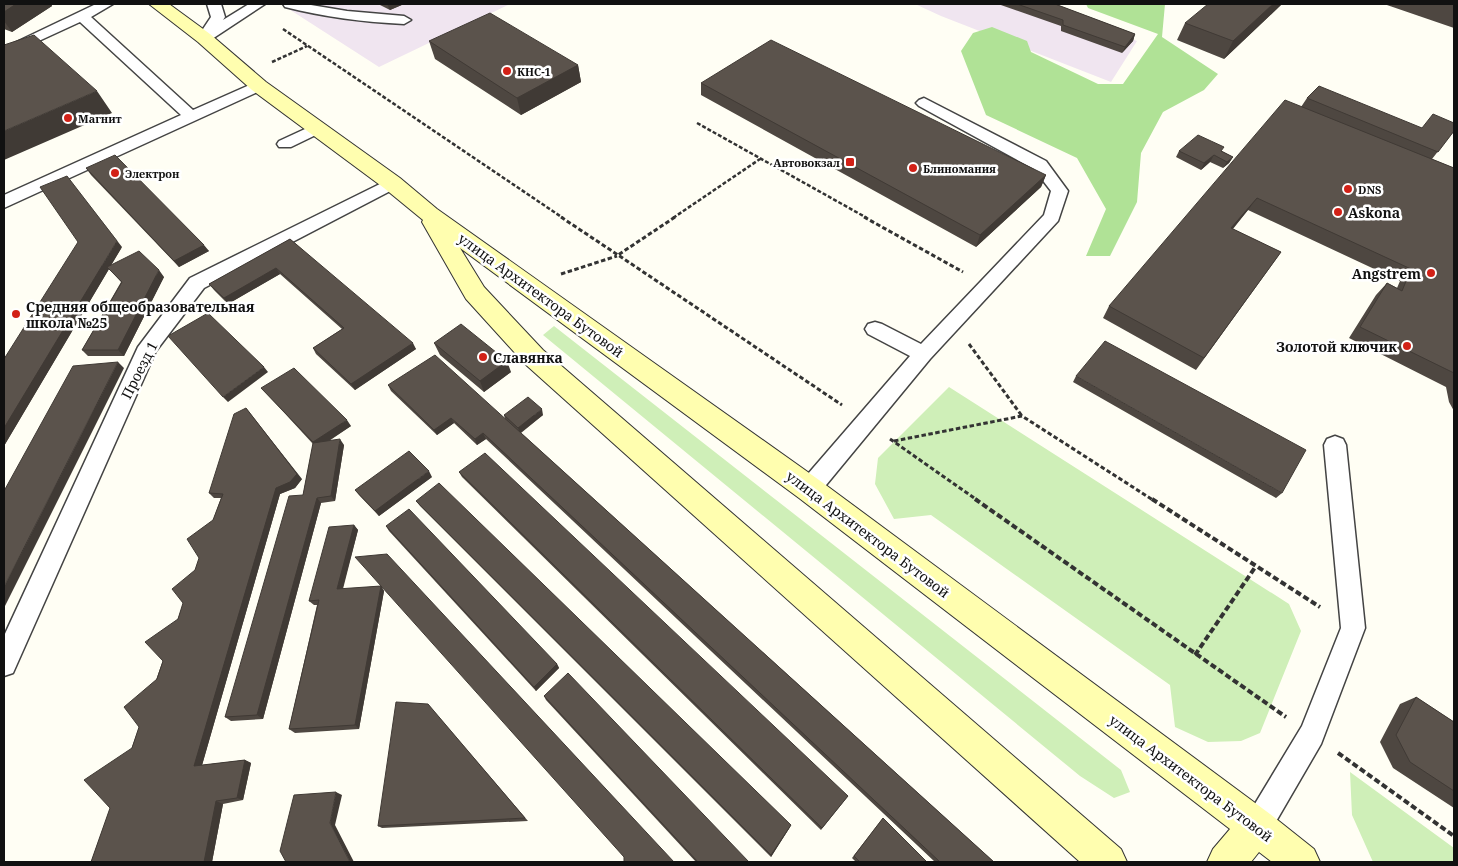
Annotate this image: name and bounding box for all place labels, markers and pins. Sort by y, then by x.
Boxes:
place label: КНС-1 [517,64,551,79]
marker: КНС-1 [501,65,513,77]
place label: Магнит [78,111,122,126]
marker: Магнит [62,112,74,124]
place label: Автовокзал [773,155,840,170]
marker: Автовокзал [844,156,856,168]
place label: Блиномания [923,161,996,176]
marker: Блиномания [907,162,919,174]
place label: Электрон [125,166,180,181]
marker: Электрон [109,167,121,179]
place label: DNS [1358,182,1381,197]
marker: DNS [1342,183,1354,195]
place label: Askona [1348,203,1400,222]
marker: Askona [1332,206,1344,218]
place label: Angstrem [1352,264,1421,283]
marker: Angstrem [1425,267,1437,279]
place label: Средняя общеобразовательная школа №25 [26,297,255,332]
marker: Средняя общеобразовательная школа №25 [10,308,22,320]
place label: Золотой ключик [1276,337,1397,356]
marker: Золотой ключик [1401,340,1413,352]
place label: Славянка [493,348,563,367]
marker: Славянка [477,351,489,363]

